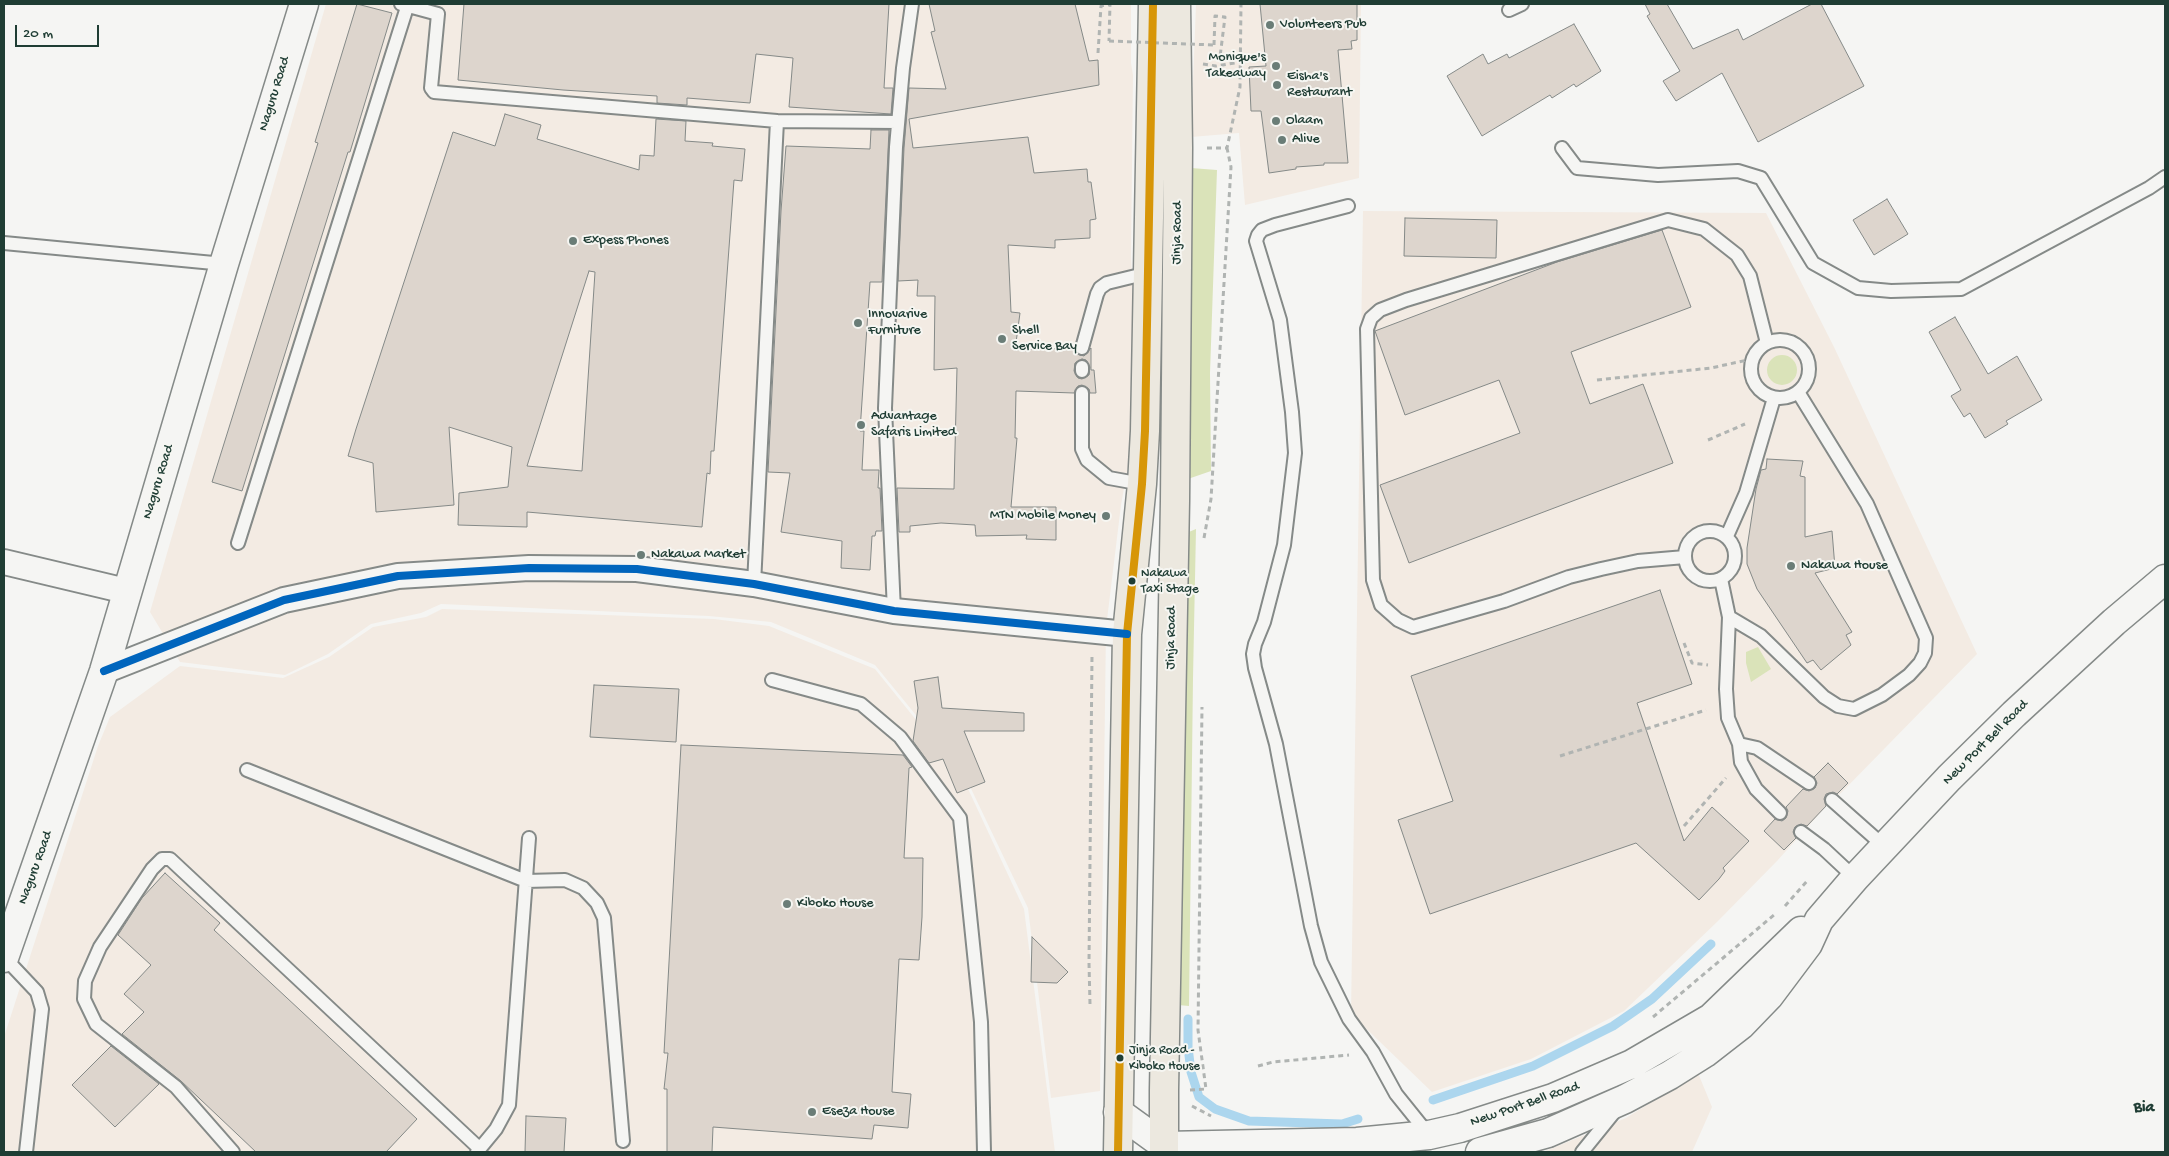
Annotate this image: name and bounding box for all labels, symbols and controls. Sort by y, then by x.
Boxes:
scale bar [18,15,101,47]
place label: Volunteers Pub [1280,17,1367,33]
marker: Volunteers Pub [1264,19,1276,31]
text: 20 m [23,25,53,43]
place label: Monique's Takeaway [1206,50,1266,82]
street label: Naguru Road [256,55,294,133]
marker: Monique's Takeaway [1270,60,1282,72]
place label: Eisha's Restaurant [1287,69,1352,102]
marker: Eisha's Restaurant [1271,79,1283,91]
place label: Olaam [1286,113,1323,129]
marker: Olaam [1270,115,1282,127]
place label: Alive [1292,132,1320,148]
marker: Alive [1276,134,1288,146]
street label: Jinja Road [1169,201,1187,265]
place label: Expess Phones [583,233,668,249]
marker: Expess Phones [567,235,579,247]
place label: Innovarive Furniture [868,307,927,340]
marker: Innovarive Furniture [852,317,864,329]
place label: Shell Service Bay [1012,323,1077,356]
marker: Shell Service Bay [996,333,1008,345]
place label: Advantage Safaris Limited [871,409,956,442]
marker: Advantage Safaris Limited [855,419,867,431]
street label: Naguru Road [140,443,178,521]
place label: MTN Mobile Money [990,508,1096,524]
marker: MTN Mobile Money [1100,510,1112,522]
place label: Nakawa Market [651,547,745,563]
marker: Nakawa Market [635,549,647,561]
place label: Nakawa House [1801,558,1888,574]
marker: Nakawa House [1785,560,1797,572]
place label: Nakawa Taxi Stage [1141,566,1199,597]
marker: Nakawa Taxi Stage [1127,576,1137,586]
street label: Jinja Road [1163,606,1181,670]
street label: New Port Bell Road [1940,697,2032,789]
street label: Naguru Road [15,829,57,907]
place label: Kiboko House [797,896,873,912]
marker: Kiboko House [781,898,793,910]
place label: Jinja Road - Kiboko House [1129,1043,1200,1074]
marker: Jinja Road - Kiboko House [1115,1053,1125,1063]
street label: New Port Bell Road [1468,1079,1582,1131]
district label: Bia [2134,1099,2154,1119]
place label: Eseza House [822,1104,895,1120]
marker: Eseza House [806,1106,818,1118]

